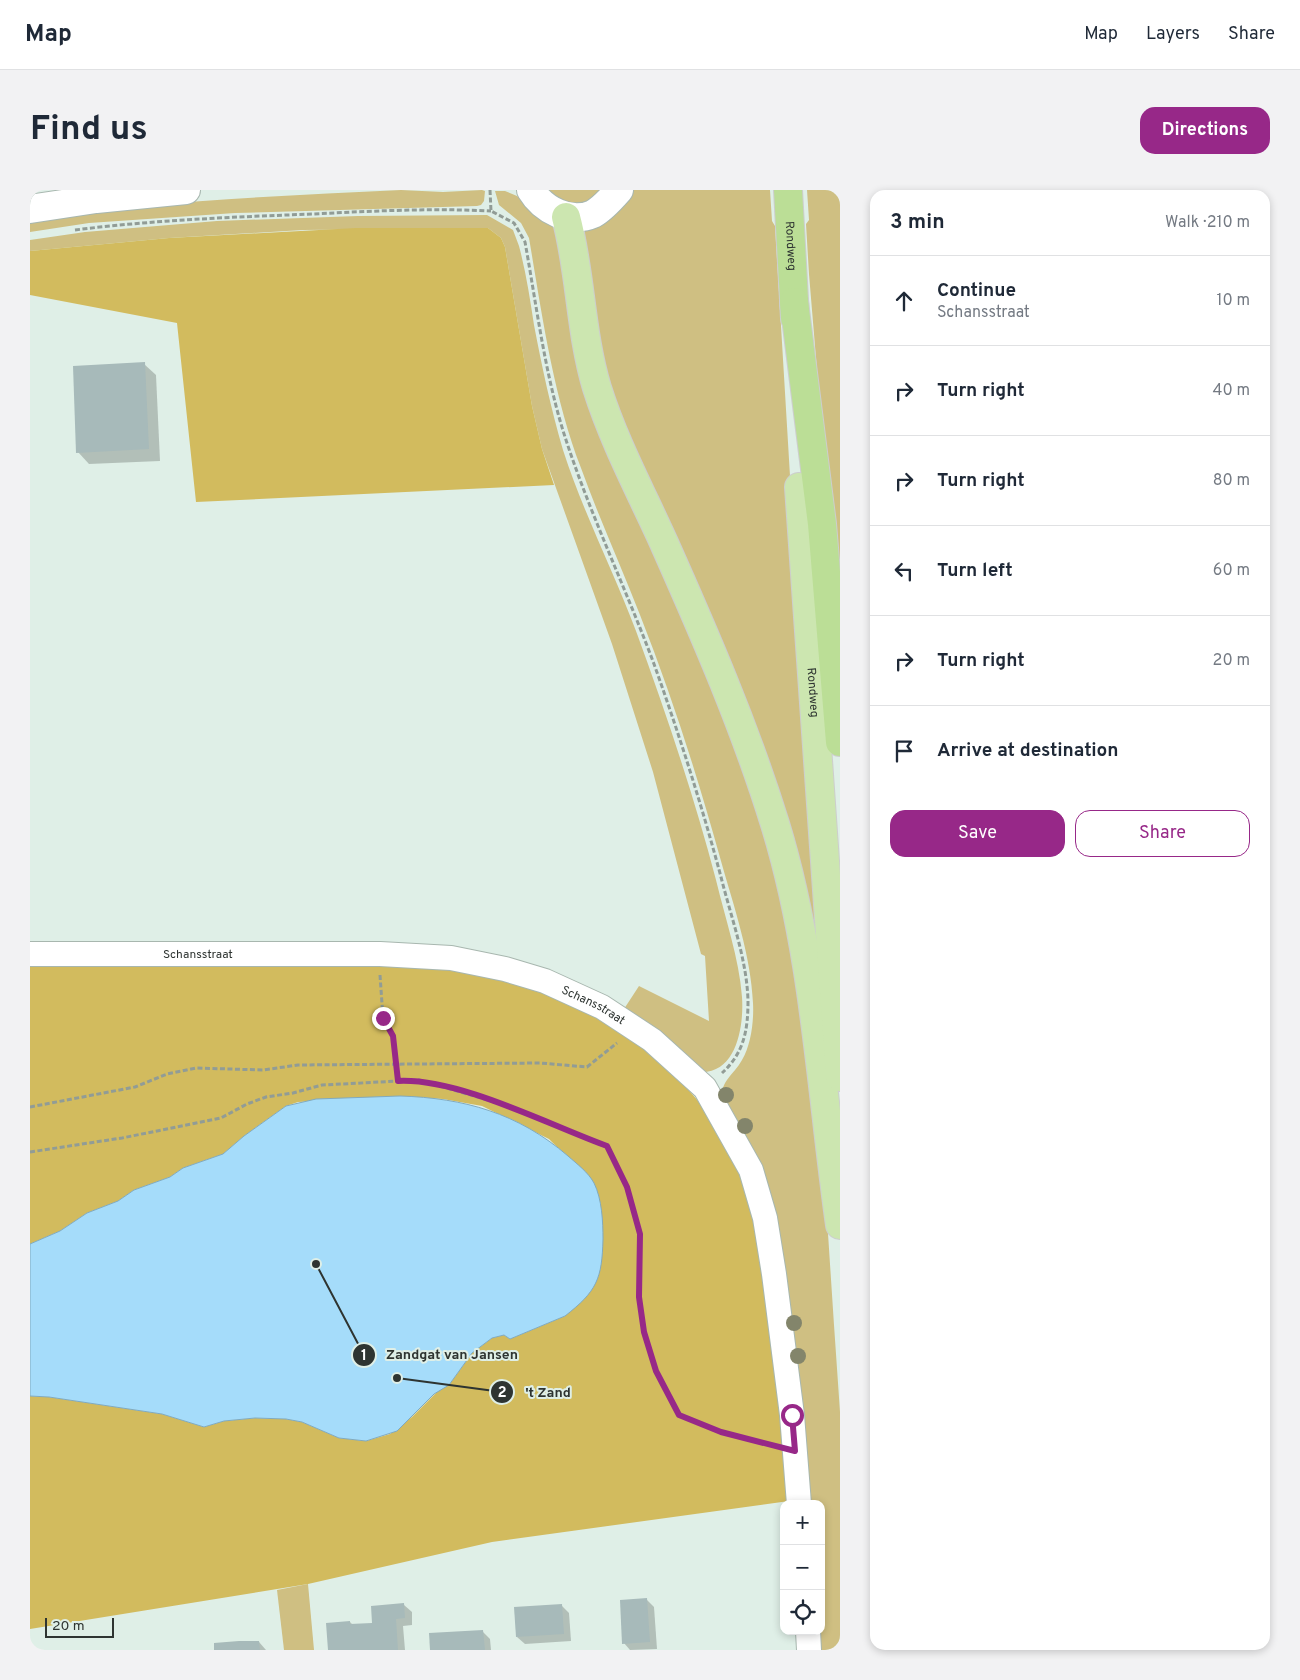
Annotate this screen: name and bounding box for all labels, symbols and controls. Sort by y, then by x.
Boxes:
text: Map [25,20,72,50]
text: Map [1084,23,1118,46]
text: Layers [1146,23,1200,46]
text: Share [1228,23,1275,46]
button: Directions [1140,107,1270,154]
text: Find us [30,108,148,152]
text: 3 min [890,209,945,236]
text: Walk · 210 m [1165,213,1250,233]
street label: Rondweg [781,221,799,271]
text: Continue [937,279,1016,303]
icon: ahead [890,287,918,315]
text: 10 m [1216,291,1250,311]
text: Schansstraat [937,303,1030,323]
icon: right [890,377,918,405]
text: Turn right [937,379,1025,403]
text: 40 m [1212,381,1250,401]
icon: right [890,467,918,495]
text: Turn right [937,469,1025,493]
text: 80 m [1213,471,1250,491]
icon: left [890,557,918,585]
text: Turn left [937,559,1013,583]
text: 60 m [1213,561,1250,581]
icon: right [890,647,918,675]
text: Turn right [937,649,1025,673]
text: 20 m [1213,651,1250,671]
street label: Rondweg [803,667,822,718]
icon: arrive [890,737,918,765]
text: Arrive at destination [937,739,1118,763]
button: Save [890,810,1065,857]
button: Share [1075,810,1250,857]
street label: Schansstraat [163,947,233,963]
street label: Schansstraat [559,983,628,1029]
route end [372,1007,395,1030]
callout: Zandgat van Jansen [351,1340,528,1369]
text: 1 [361,1347,367,1366]
text: Zandgat van Jansen [386,1347,518,1364]
callout: 't Zand [490,1378,581,1407]
text: 2 [497,1384,507,1403]
text: 't Zand [525,1385,571,1402]
route start [781,1404,804,1427]
map controls [780,1500,825,1635]
button: + [780,1500,825,1545]
button: − [780,1545,825,1590]
button: locate [780,1590,825,1635]
scale bar [45,1615,114,1638]
text: 20 m [52,1618,85,1635]

